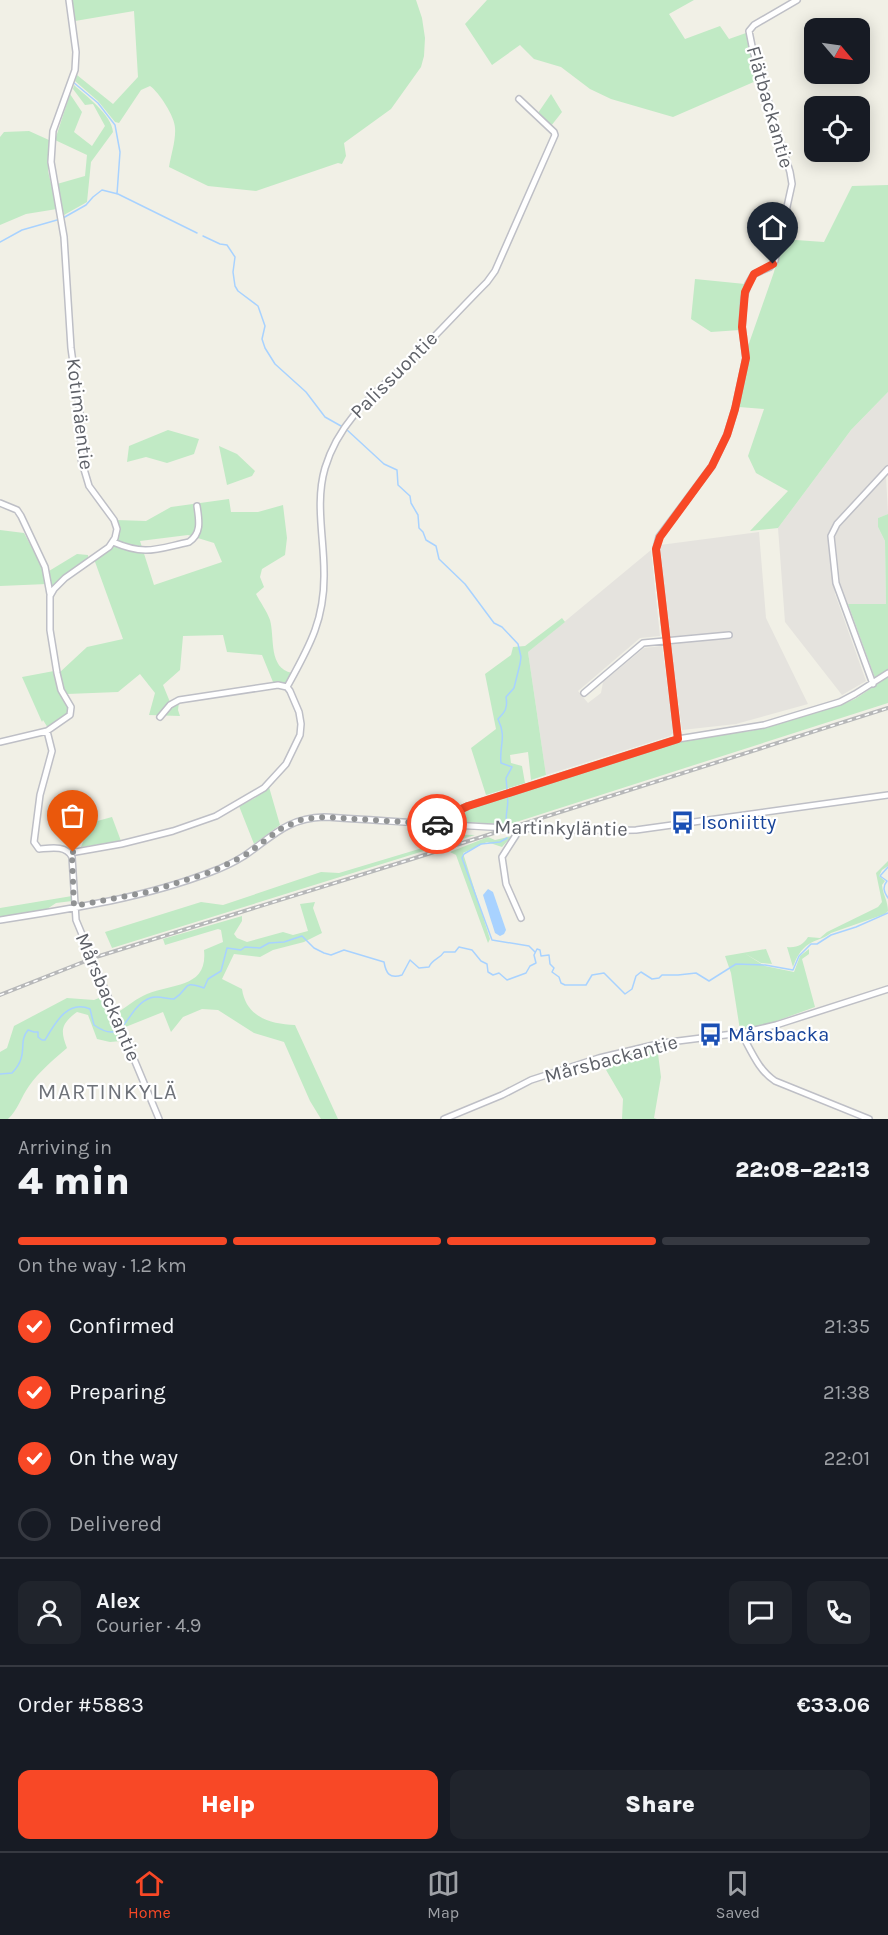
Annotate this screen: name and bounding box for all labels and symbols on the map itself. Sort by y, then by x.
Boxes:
north arrow [804,18,870,84]
street label: Flätbackantie [742,43,798,171]
pin [747,202,798,264]
street label: Palissuontie [346,327,442,423]
street label: Kotimäentie [62,357,98,471]
pin [47,790,98,852]
courier [407,794,467,854]
bus stop icon: Isoniitty [670,809,696,835]
place label: Isoniitty [701,811,776,834]
street label: Martinkyläntie [494,815,628,841]
street label: Mårsbackantie [71,929,145,1065]
bus stop icon: Mårsbacka [697,1021,723,1047]
place label: Mårsbacka [728,1023,829,1046]
street label: Mårsbackantie [542,1030,680,1088]
district label: MARTINKYLÄ [38,1079,178,1105]

